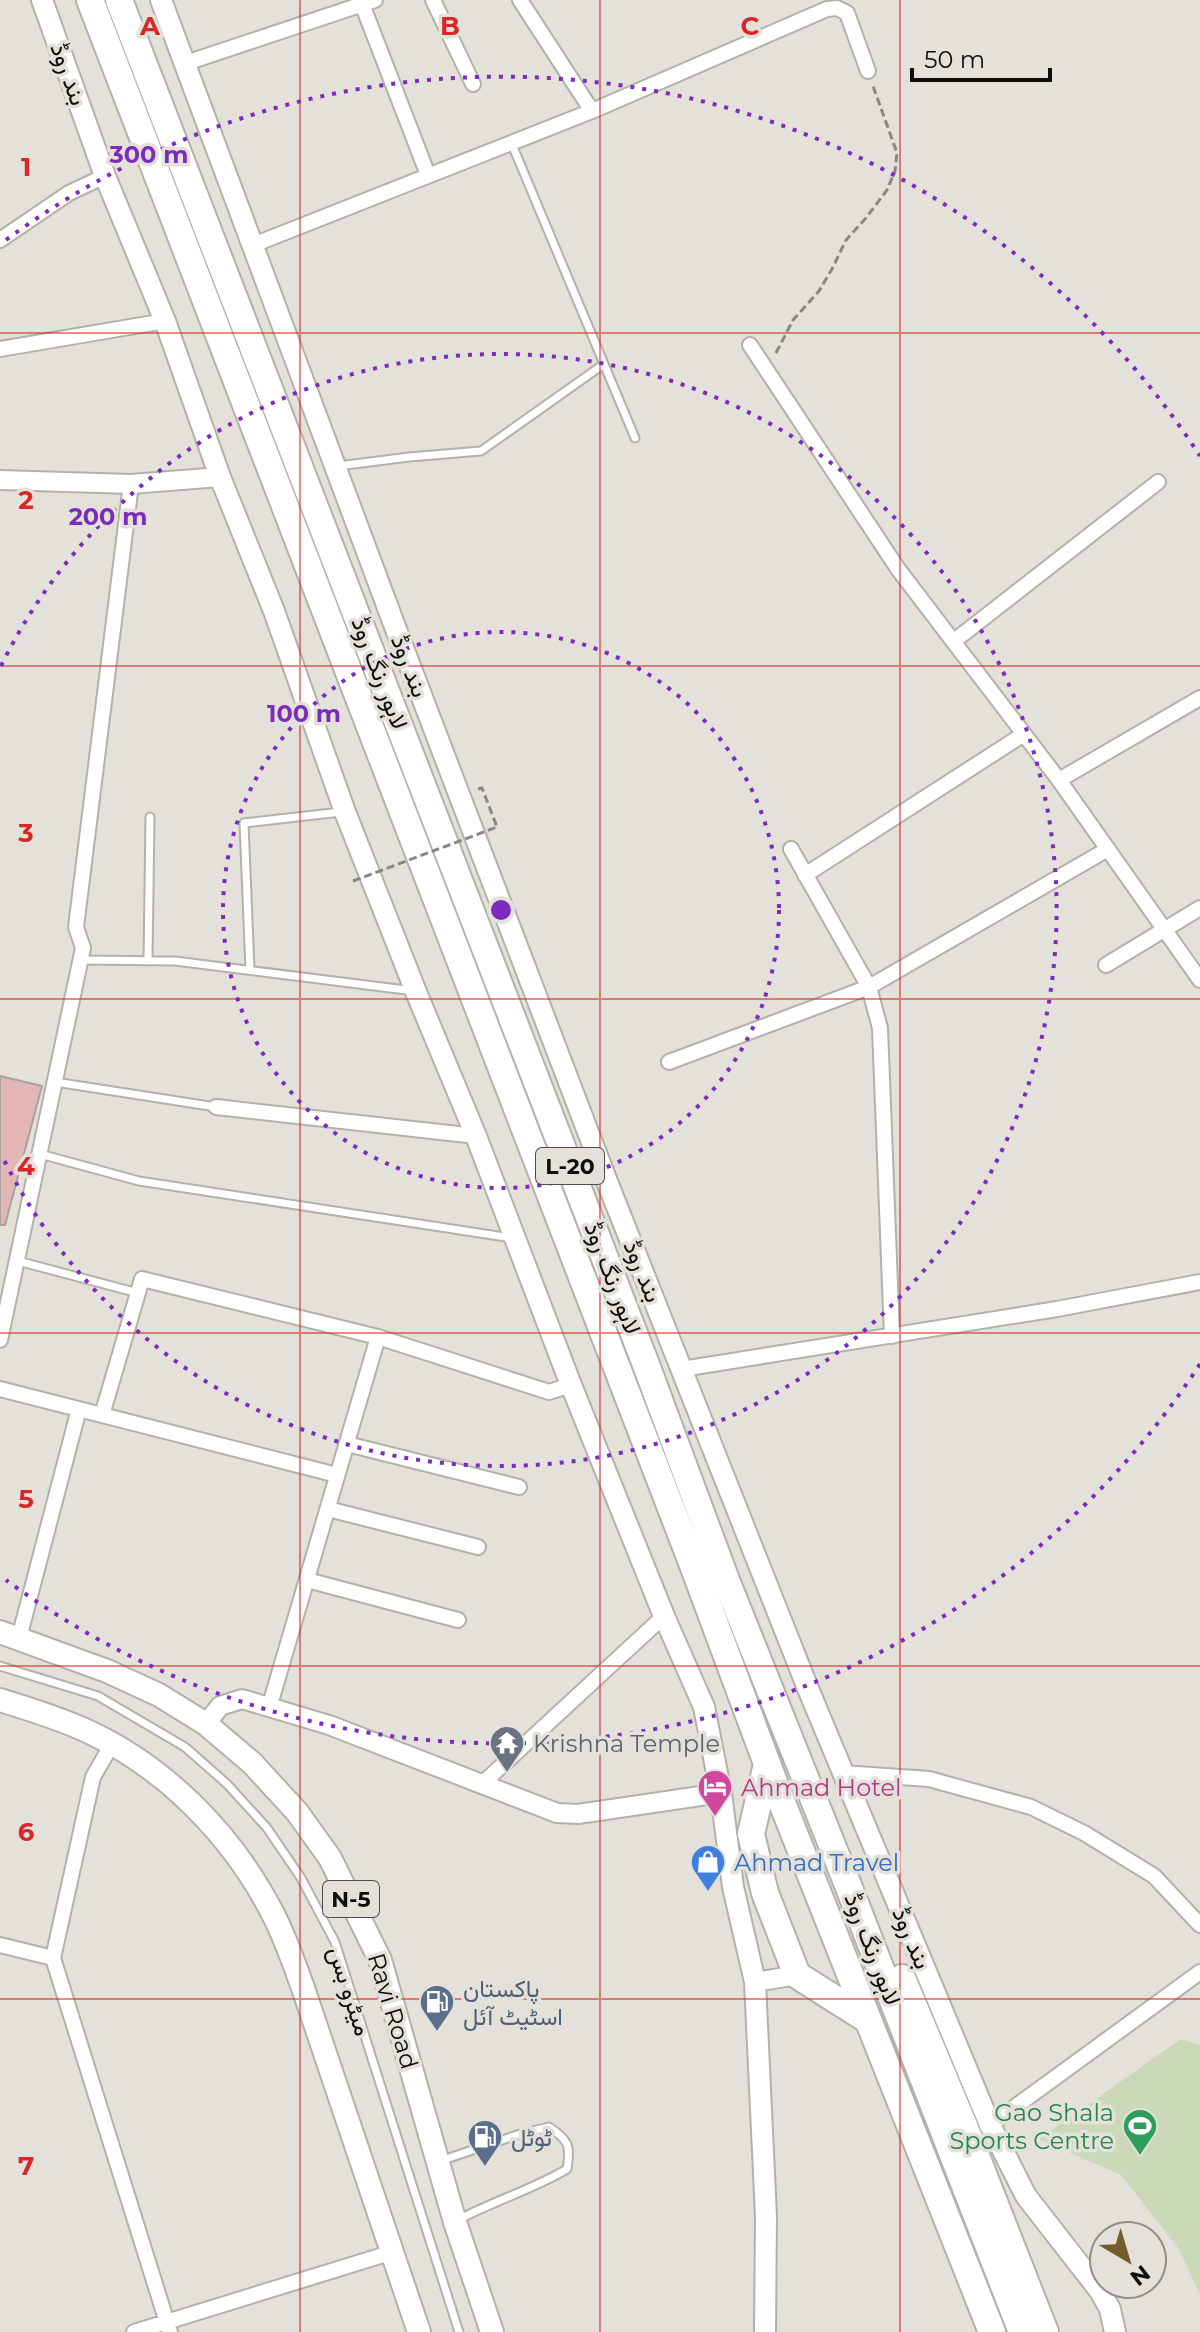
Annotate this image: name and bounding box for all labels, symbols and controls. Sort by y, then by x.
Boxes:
text: A [139,10,161,42]
text: B [440,10,460,42]
text: C [741,10,760,42]
scale bar [912,32,1050,82]
street label: بند روڈ [43,39,94,109]
text: 50 m [924,45,985,74]
text: 300 m [109,140,188,169]
text: 1 [21,151,31,183]
text: 2 [18,484,34,516]
text: 200 m [69,502,147,531]
street label: لاہور رنگ روڈ [343,613,415,734]
street label: بند روڈ [384,631,435,702]
text: 100 m [267,699,341,728]
text: 3 [17,817,34,849]
centre of rings [487,896,515,924]
road number: L-20 [536,1148,604,1184]
text: 4 [17,1150,35,1182]
street label: لاہور رنگ روڈ [576,1218,648,1339]
street label: بند روڈ [617,1236,668,1307]
text: 5 [18,1483,34,1515]
temple icon: Krishna Temple [488,1724,526,1774]
place label: Krishna Temple [533,1729,720,1758]
hotel icon: Ahmad Hotel [696,1768,734,1818]
place label: Ahmad Hotel [741,1773,901,1802]
text: 6 [18,1816,35,1848]
shop icon: Ahmad Travel [689,1843,727,1893]
place label: Ahmad Travel [734,1848,899,1877]
road number: N-5 [323,1881,379,1917]
street label: لاہور رنگ روڈ [836,1889,908,2010]
street label: بند روڈ [885,1903,938,1974]
street label: میٹرو بس [321,1943,378,2040]
street label: Ravi Road [362,1950,424,2072]
place label: پاکستان اسٹیٹ آئل [463,1974,563,2031]
fuel station icon: پاکستان اسٹیٹ آئل [418,1983,456,2033]
place label: Gao Shala Sports Centre [949,2098,1114,2155]
sports icon: Gao Shala Sports Centre [1121,2107,1159,2157]
fuel station icon: ٹوٹل [466,2118,504,2168]
place label: ٹوٹل [511,2123,552,2153]
text: 7 [18,2150,34,2182]
north arrow [1088,2220,1168,2300]
text: N [1125,2259,1155,2291]

